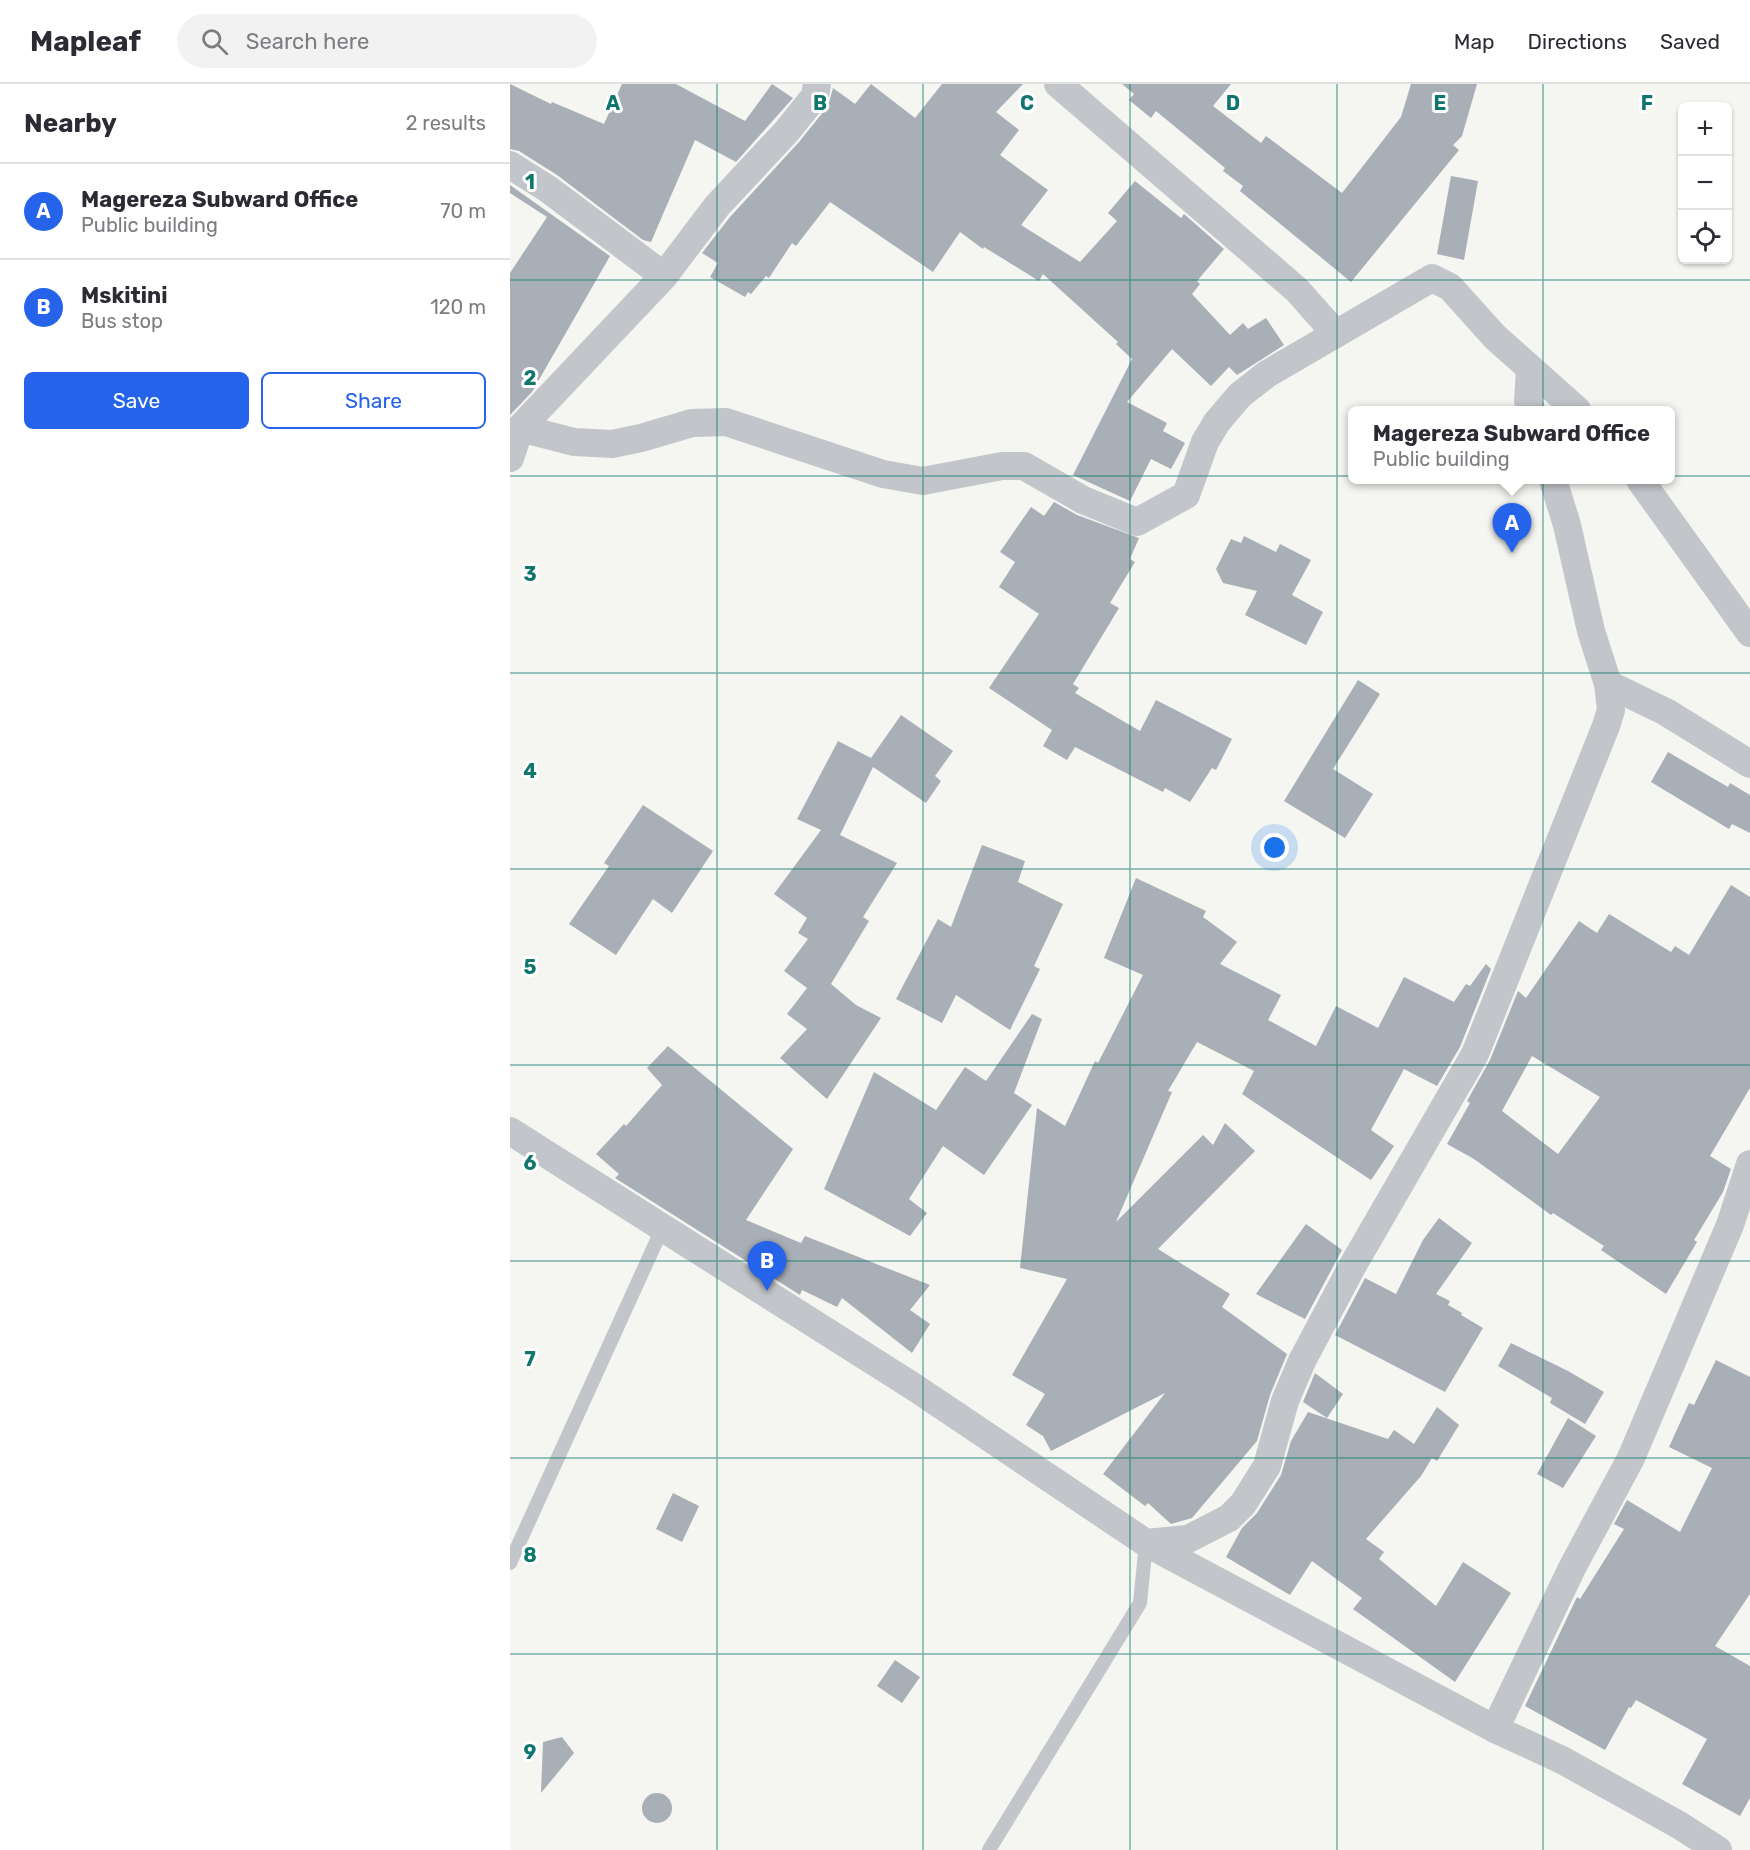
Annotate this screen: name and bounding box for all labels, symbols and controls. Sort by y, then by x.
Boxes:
search box [177,14,597,68]
text: Mapleaf [30,25,141,58]
icon: search [198,25,231,58]
text: Search here [246,28,369,55]
text: Map [1454,29,1495,54]
text: Directions [1528,29,1627,54]
text: Saved [1660,29,1720,54]
text: A [606,91,621,115]
text: B [813,91,827,115]
text: C [1020,91,1034,115]
text: D [1226,91,1240,115]
text: E [1434,91,1446,115]
text: F [1641,91,1653,115]
map controls [1678,102,1732,264]
button: + [1678,102,1732,156]
text: Nearby [24,108,117,139]
text: 2 results [406,111,486,135]
button: − [1678,156,1732,210]
text: 1 [525,170,535,194]
text: Magereza Subward Office [81,186,358,213]
text: A [36,199,51,223]
text: 70 m [440,199,486,223]
button: locate [1678,210,1732,264]
text: Public building [81,213,218,237]
text: Mskitini [81,282,168,309]
text: B [36,295,51,319]
text: 120 m [430,295,486,319]
text: Bus stop [81,309,163,333]
text: 2 [524,366,537,390]
button: Save [24,372,249,429]
button: Share [261,372,486,429]
popup [1348,406,1675,484]
text: Magereza Subward Office [1373,420,1650,447]
text: Public building [1373,447,1510,471]
pin: A [1492,504,1532,553]
text: 3 [523,562,537,586]
text: 4 [523,759,537,783]
your location [1260,833,1289,862]
text: 5 [524,955,537,979]
text: 6 [523,1151,537,1175]
pin: B [748,1242,786,1291]
text: 7 [524,1347,536,1371]
text: 8 [523,1543,537,1567]
text: 9 [524,1740,537,1764]

